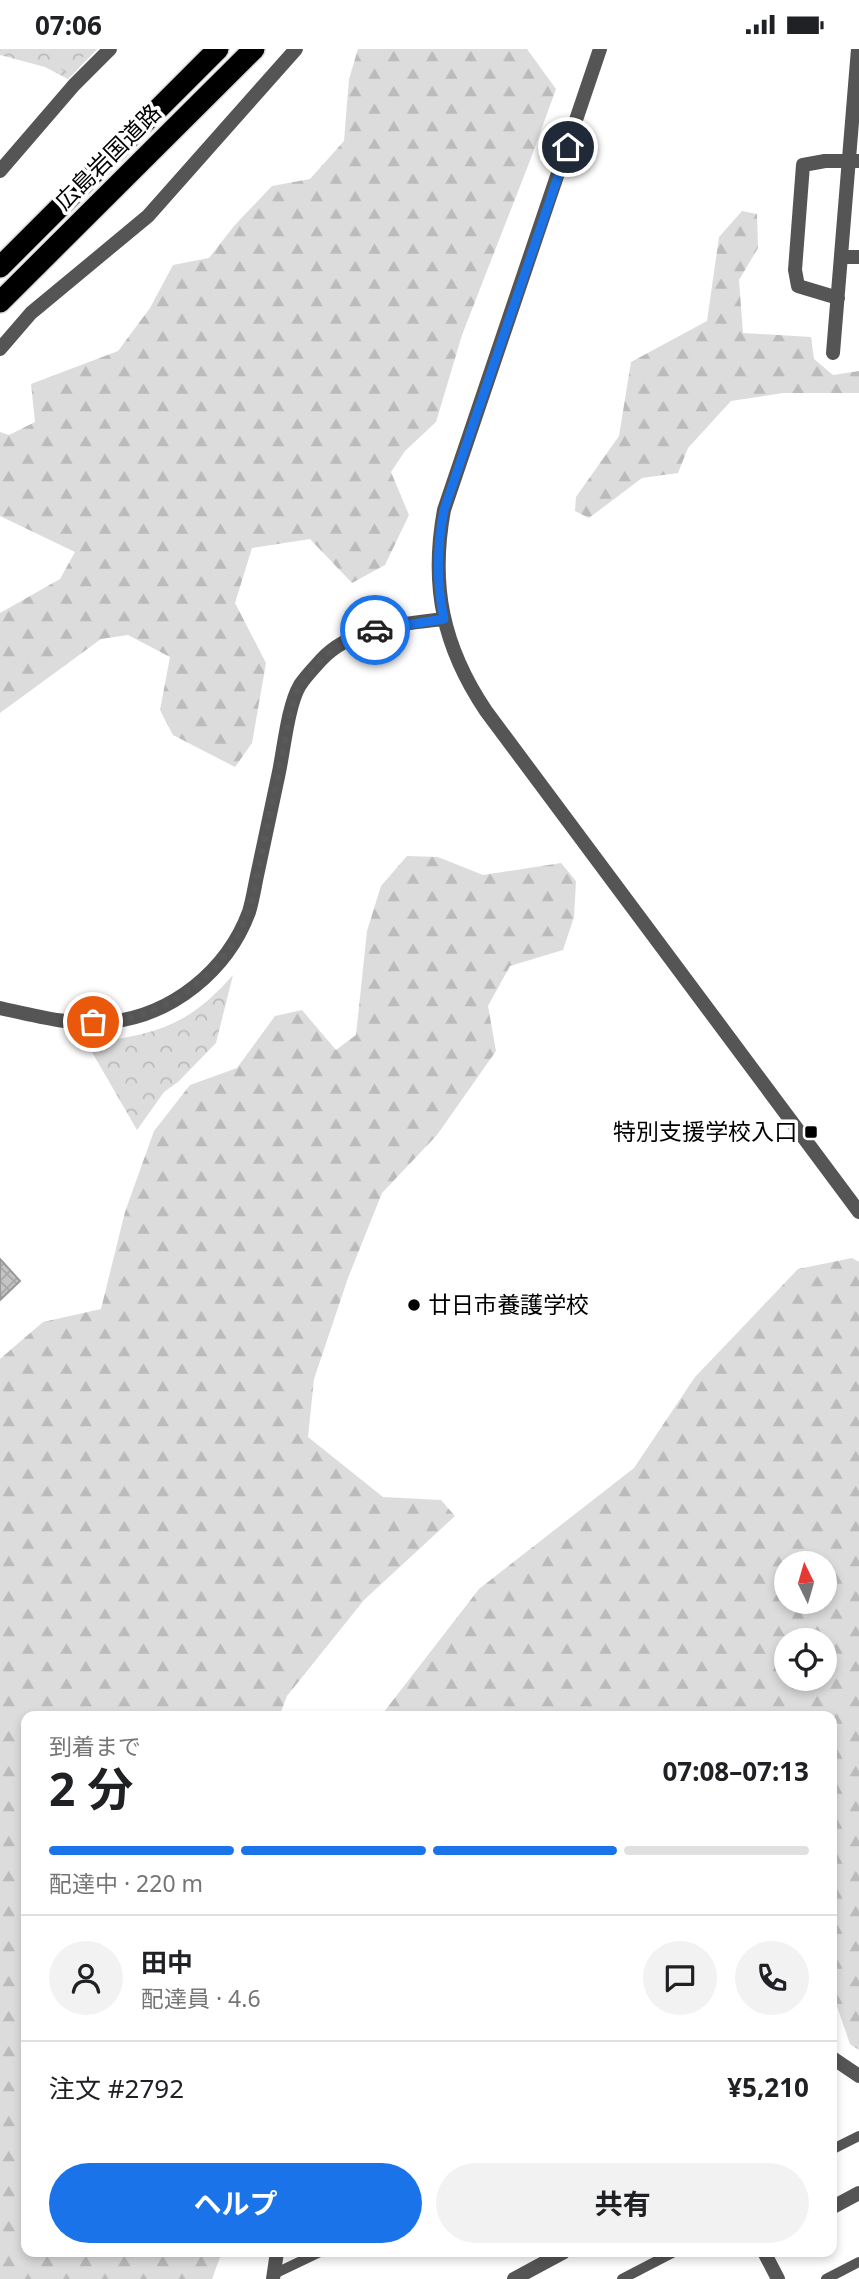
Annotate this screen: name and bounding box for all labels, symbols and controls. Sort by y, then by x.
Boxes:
text: 07:06 [35,7,102,43]
street label: 広島岩国道路 [47,96,167,216]
pin [538,117,598,177]
icon: home [549,128,587,166]
courier [340,595,410,665]
icon: car [356,611,394,649]
pin [63,992,123,1052]
icon: bag [74,1003,112,1041]
place label: 特別支援学校入口 [613,1115,797,1147]
marker: 特別支援学校入口 [803,1124,819,1140]
place label: 廿日市養護学校 [428,1288,589,1320]
marker: 廿日市養護学校 [406,1297,422,1313]
north arrow [774,1551,836,1613]
map controls [774,1551,837,1691]
button: locate [774,1628,837,1691]
text: 到着まで [49,1730,141,1762]
text: 07:08–07:13 [662,1753,809,1789]
text: 2 分 [49,1757,133,1819]
text: 配達中 · 220 m [49,1867,203,1899]
button: person [49,1941,123,2015]
button: chat [643,1941,717,2015]
button: phone [735,1941,809,2015]
text: 田中 [141,1944,193,1980]
text: 配達員 · 4.6 [141,1982,261,2014]
text: ¥5,210 [727,2069,809,2105]
text: 注文 #2792 [49,2070,184,2106]
button: ヘルプ [49,2163,422,2243]
button: 共有 [436,2163,809,2243]

